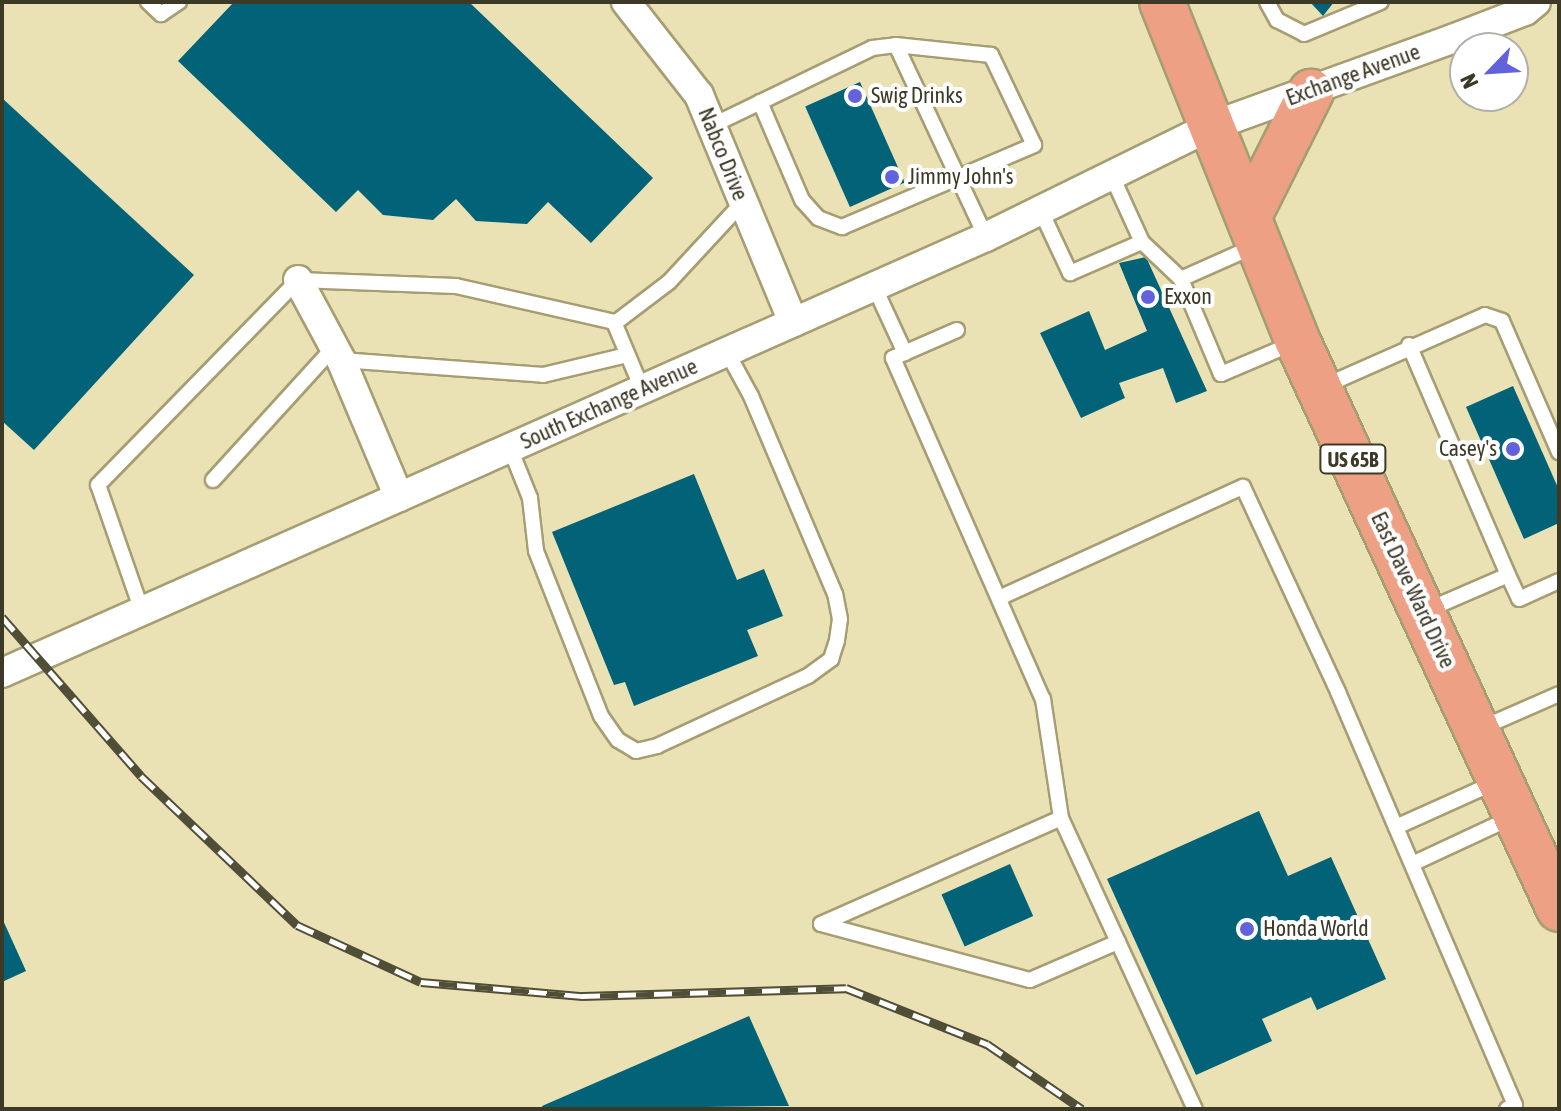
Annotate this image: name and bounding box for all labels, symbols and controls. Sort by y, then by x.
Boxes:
north arrow [1449,32,1529,112]
street label: Exchange Avenue [1282,39,1424,111]
text: N [1455,70,1484,93]
place label: Swig Drinks [871,83,963,109]
marker: Swig Drinks [846,87,864,105]
street label: Nabco Drive [692,104,754,204]
place label: Jimmy John's [908,164,1014,190]
marker: Jimmy John's [883,168,901,186]
place label: Exxon [1164,284,1212,310]
marker: Exxon [1139,288,1157,306]
street label: South Exchange Avenue [516,353,702,455]
place label: Casey's [1439,436,1497,462]
marker: Casey's [1504,440,1522,458]
road number: US 65B [1319,443,1387,475]
street label: East Dave Ward Drive [1365,508,1461,672]
place label: Honda World [1263,916,1369,942]
marker: Honda World [1238,920,1256,938]

